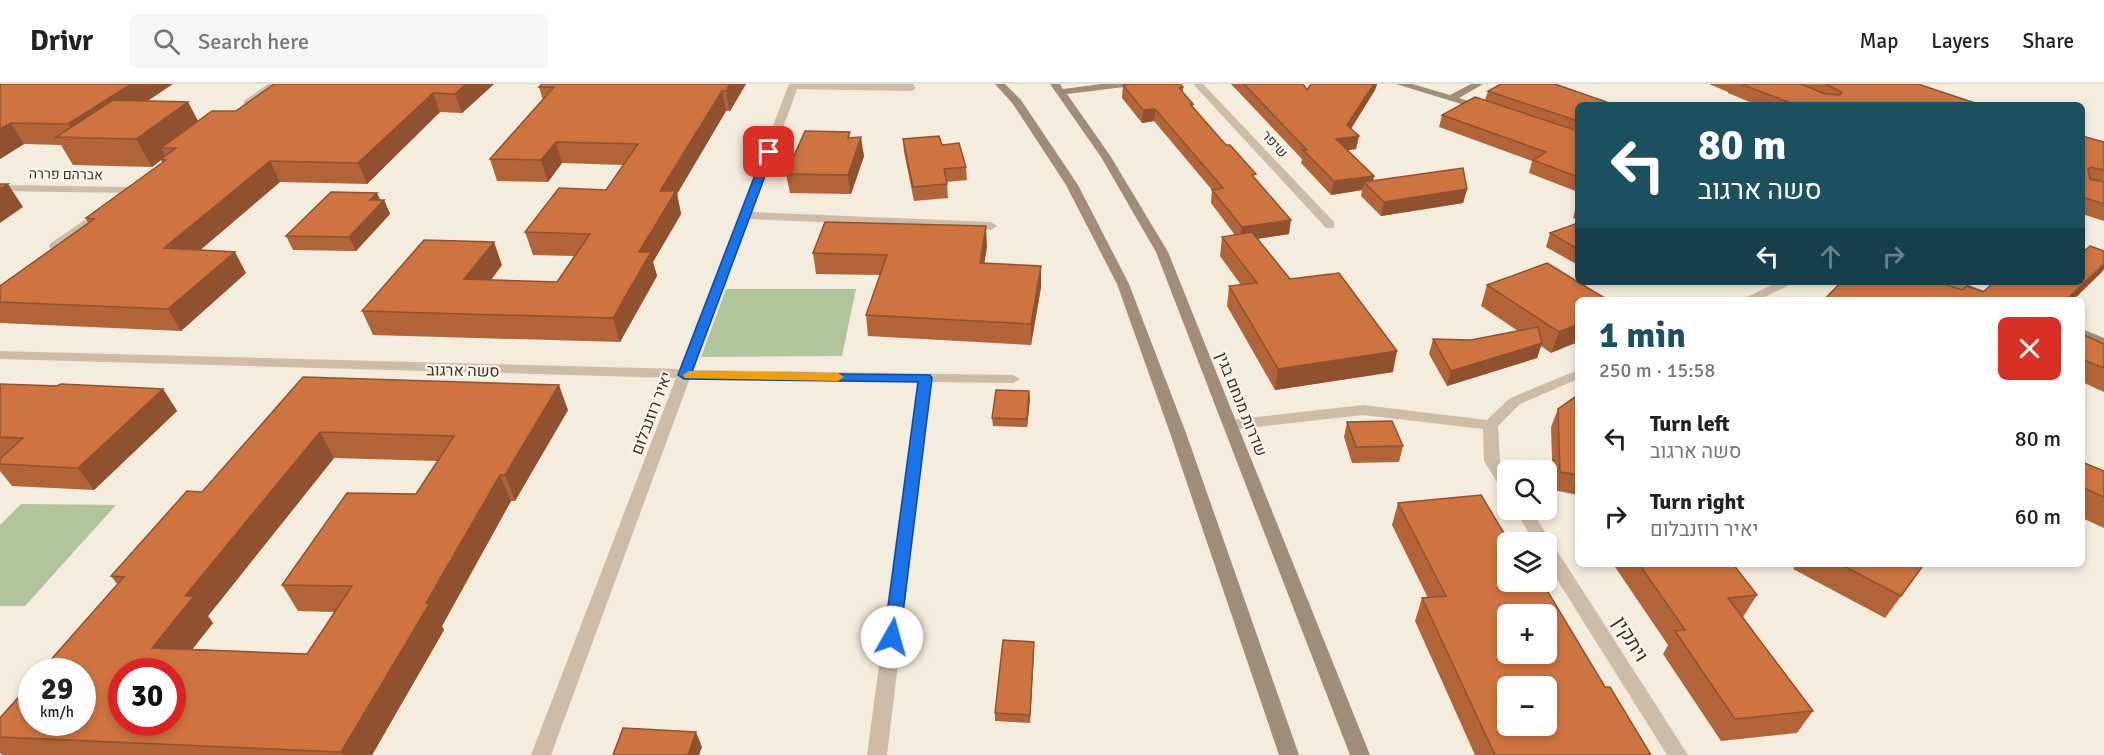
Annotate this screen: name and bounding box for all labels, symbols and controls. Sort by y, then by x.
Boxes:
search box [129,14,549,68]
text: Drivr [30,24,93,58]
icon: search [150,25,183,58]
text: Search here [198,28,309,55]
text: Map [1860,28,1898,54]
text: Layers [1931,28,1989,54]
text: Share [2022,28,2074,54]
text: 80 m [1698,120,1787,171]
pin [743,126,794,177]
icon: left [1599,126,1677,204]
street label: שיפר [1258,127,1291,161]
icon: arrive [752,135,785,168]
street label: אברהם פררה [29,165,103,184]
text: סשה ארגוב [1698,174,1822,207]
icon: left [1751,240,1784,273]
icon: ahead [1814,240,1847,273]
icon: right [1877,240,1910,273]
text: 1 min [1599,313,1686,358]
button: close [1998,317,2061,380]
street label: שדרות מנחם בגין [1211,349,1271,459]
text: 250 m · 15:58 [1599,358,1715,383]
street label: סשה ארגוב [426,360,500,382]
street label: יאיר רוזנבלום [627,369,677,457]
text: Turn left [1650,410,1730,437]
icon: left [1599,422,1632,455]
text: 80 m [2015,425,2061,452]
text: סשה ארגוב [1650,439,1742,464]
map controls [1497,460,1557,736]
button: search [1497,460,1557,520]
text: Turn right [1650,488,1745,515]
icon: right [1599,500,1632,533]
text: 60 m [2015,503,2061,530]
text: יאיר רוזנבלום [1650,517,1759,542]
button: layers [1497,532,1557,592]
button: + [1497,604,1557,664]
position arrow [860,605,924,669]
street label: ויתקין [1607,612,1654,667]
speed limit sign: 30 [108,658,186,736]
text: 29 [41,671,73,708]
button: − [1497,676,1557,736]
text: km/h [40,703,74,721]

